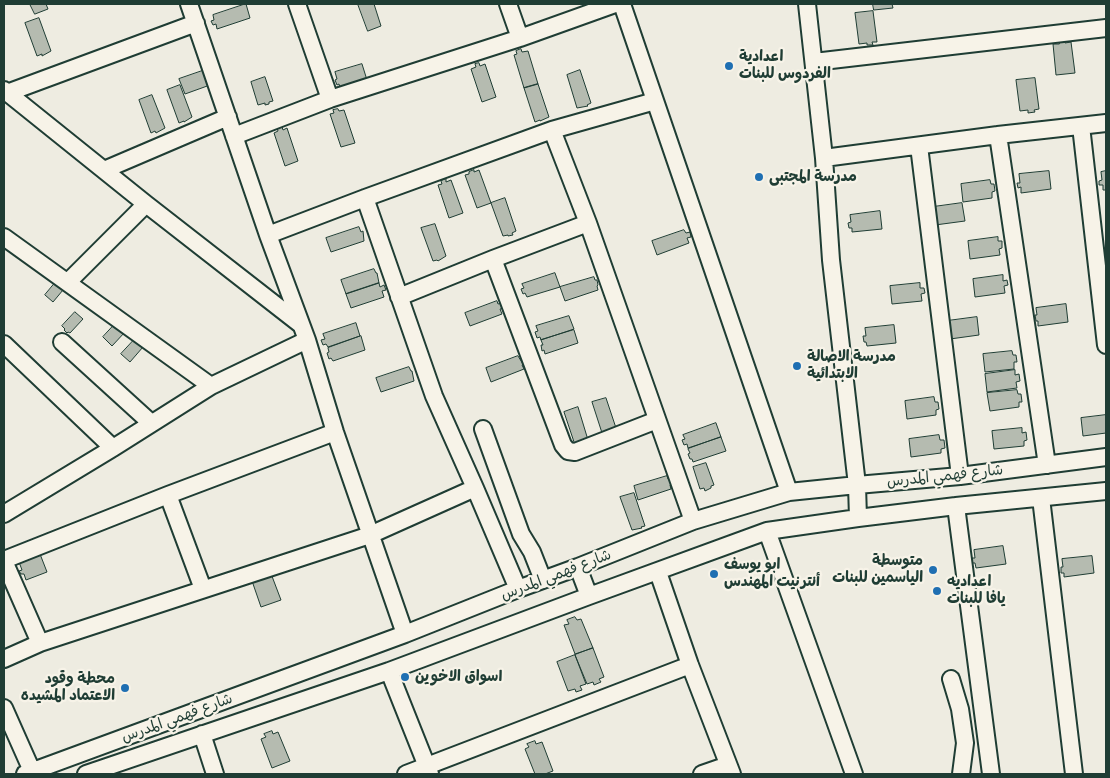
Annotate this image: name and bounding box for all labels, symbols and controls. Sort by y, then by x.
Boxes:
place label: اعدادية الفردوس للبنات [739,48,831,83]
marker: اعدادية الفردوس للبنات [723,60,735,72]
place label: مدرسة المجتبى [769,168,857,186]
marker: مدرسة المجتبى [753,171,765,183]
place label: مدرسة الاصالة الابتدائية [807,348,896,383]
marker: مدرسة الاصالة الابتدائية [791,360,803,372]
street label: شارع فهمي المدرس [886,461,1004,491]
street label: شارع فهمي المدرس [498,546,614,604]
place label: متوسطة الياسمين للبنات [832,552,923,587]
place label: ابو يوسف أنترنيت المهندس [724,556,820,591]
marker: متوسطة الياسمين للبنات [927,564,939,576]
marker: ابو يوسف أنترنيت المهندس [708,568,720,580]
place label: اعداديه يافا للبنات [947,573,1005,608]
marker: اعداديه يافا للبنات [931,585,943,597]
place label: اسواق الاخوين [415,668,502,686]
place label: محطة وقود الاعتماد المشيده [21,670,115,705]
marker: اسواق الاخوين [399,671,411,683]
marker: محطة وقود الاعتماد المشيده [119,682,131,694]
street label: شارع فهمي المدرس [119,690,235,746]

